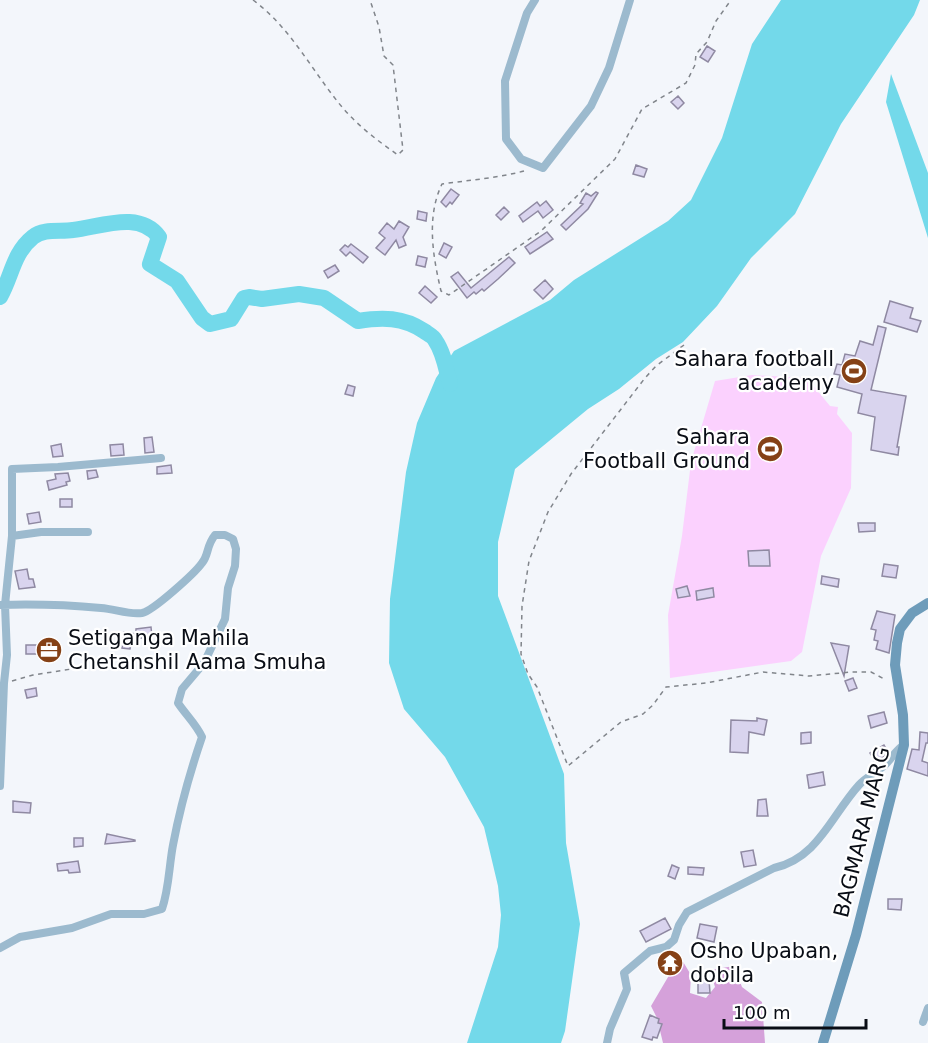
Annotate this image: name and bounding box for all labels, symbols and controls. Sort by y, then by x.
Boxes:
place label: Sahara football academy [674,347,834,395]
sports icon: Sahara football academy [839,356,869,386]
place label: Sahara Football Ground [583,425,750,473]
sports icon: Sahara Football Ground [755,434,785,464]
place label: Setiganga Mahila Chetanshil Aama Smuha [68,626,326,674]
office icon: Setiganga Mahila Chetanshil Aama Smuha [34,635,64,665]
street label: BAGMARA MARG [829,744,895,920]
place label: Osho Upaban, dobila [690,939,838,987]
temple icon: Osho Upaban, dobila [655,948,685,978]
scale bar [724,992,866,1030]
text: 100 m [733,1002,791,1023]

